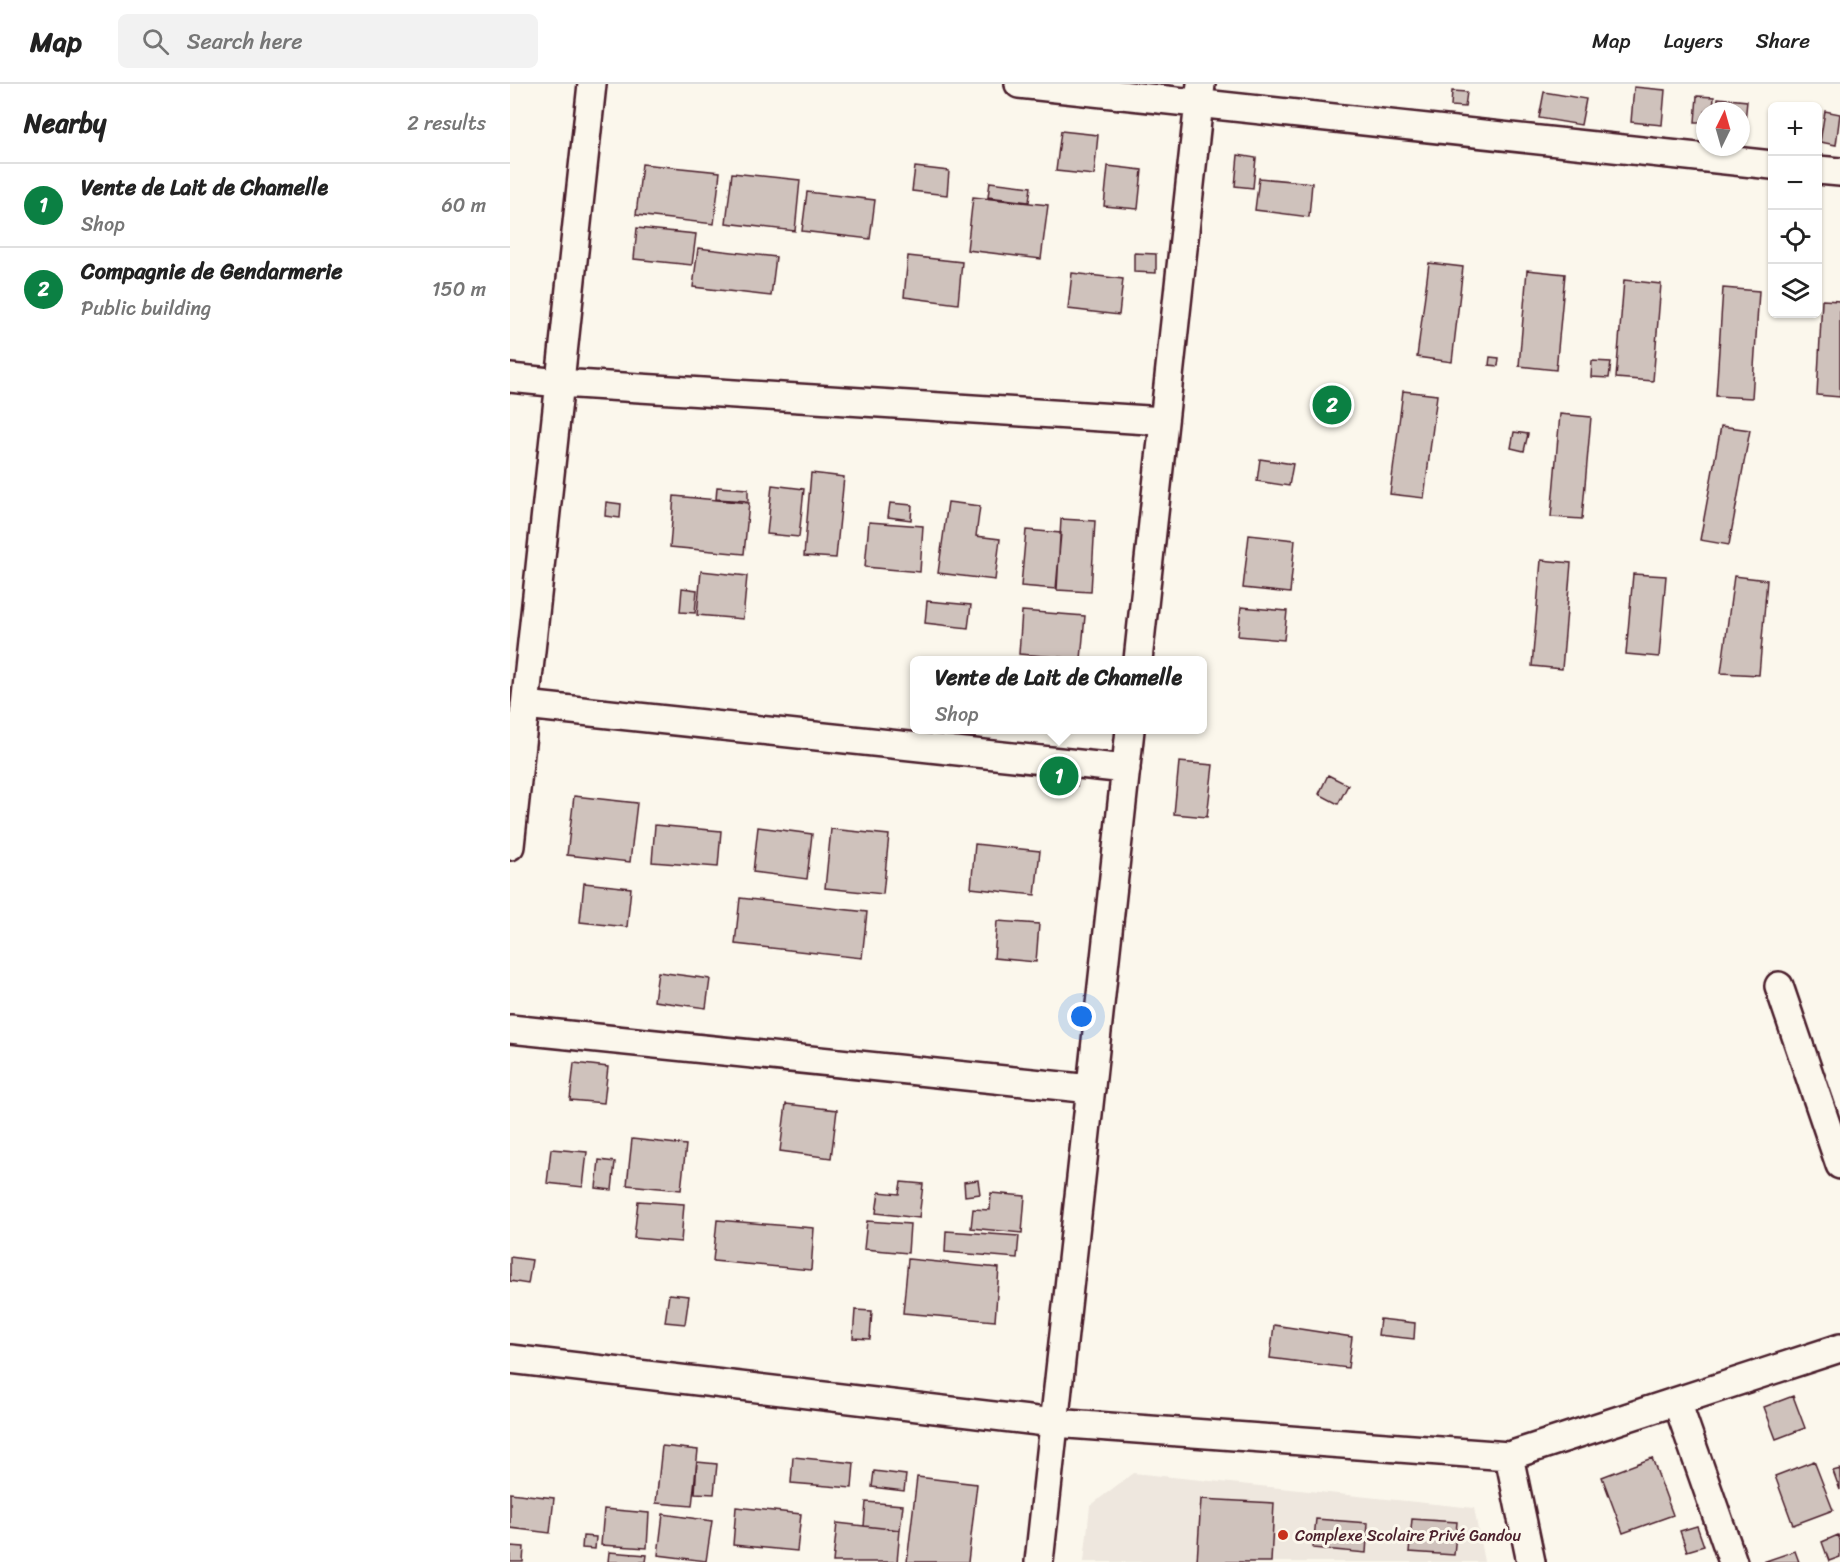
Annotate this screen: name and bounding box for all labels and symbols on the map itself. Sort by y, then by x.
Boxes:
north arrow [1696,102,1750,156]
pin: 2 [1312,382,1352,428]
pin: 1 [1040,754,1078,798]
your location [1067,1002,1096,1031]
place label: Complexe Scolaire Privé Gandou [1295,1521,1521,1550]
marker: Complexe Scolaire Privé Gandou [1276,1528,1290,1542]

